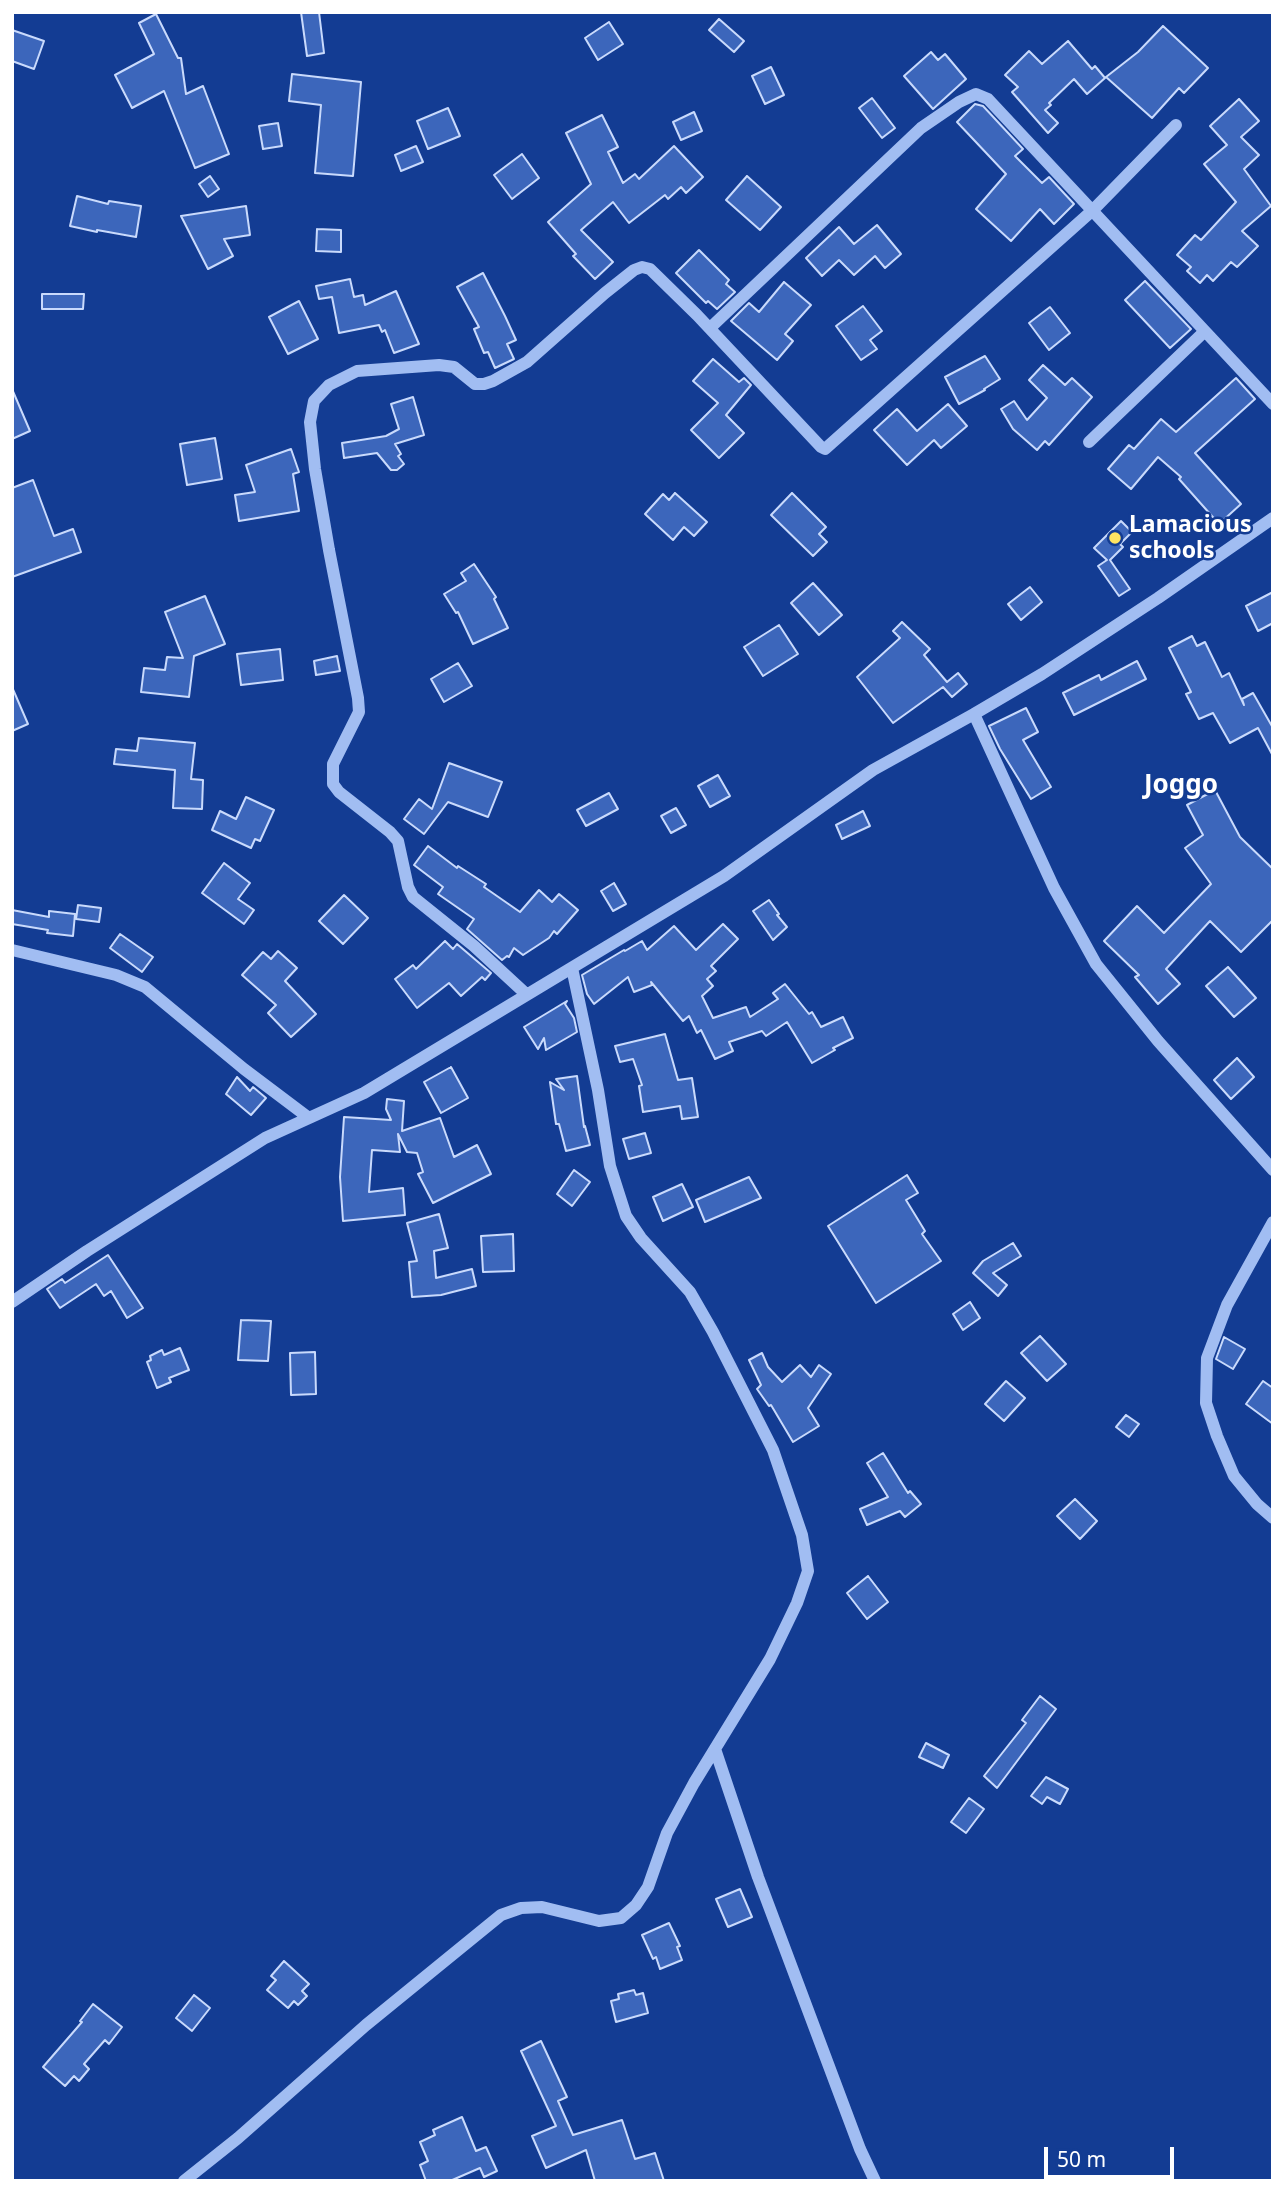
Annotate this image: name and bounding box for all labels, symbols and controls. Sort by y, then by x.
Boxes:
place label: Lamacious schools [1129,511,1251,565]
marker: Lamacious schools [1107,530,1123,546]
district label: Joggo [1144,770,1218,802]
scale bar [1047,2134,1176,2178]
text: 50 m [1057,2145,1106,2173]

